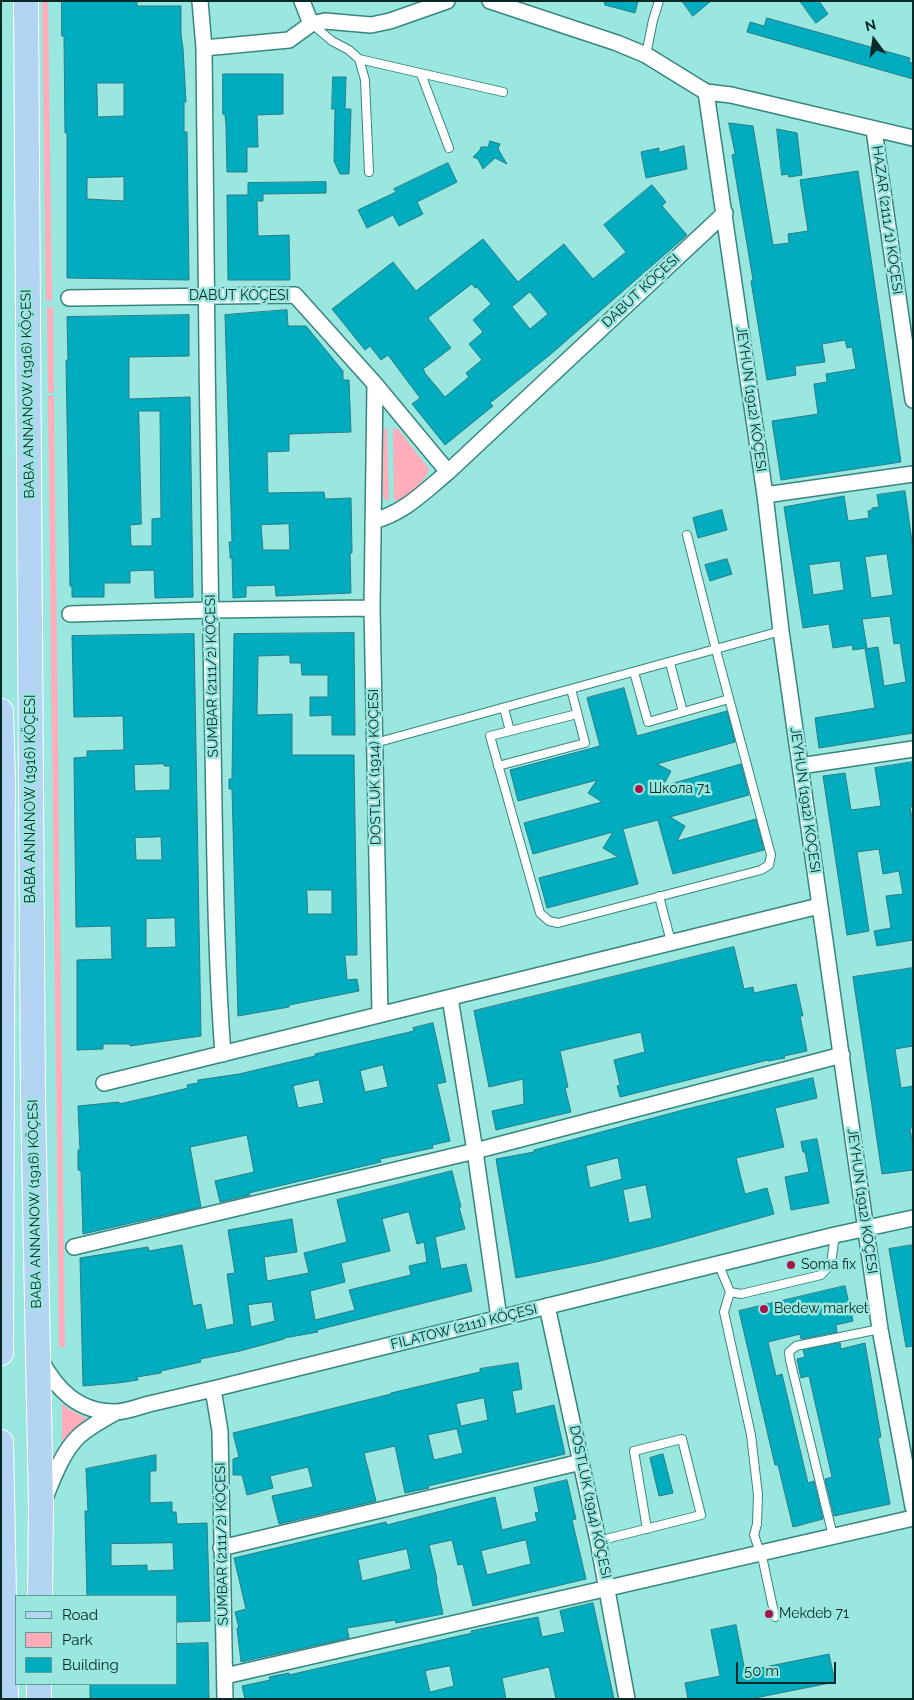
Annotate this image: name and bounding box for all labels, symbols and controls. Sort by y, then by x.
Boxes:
north arrow [849,15,899,65]
text: N [863,16,877,35]
street label: HAZAR (2111/1) KÖÇESI [868,144,906,296]
street label: DABUT KÖÇESI [599,251,683,331]
street label: DABUT KÖÇESI [189,288,289,304]
street label: BABA ANNANOW (1916) KÖÇESI [18,289,38,499]
street label: JEÝHUN (1912) KÖÇESI [732,325,770,473]
street label: SUMBAR (2111/2) KÖÇESI [202,594,222,758]
street label: DOSTLUK (1914) KÖÇESI [365,689,385,845]
street label: BABA ANNANOW (1916) KÖÇESI [23,694,39,904]
street label: JEÝHUN (1912) KÖÇESI [786,726,824,874]
place label: Школа 71 [649,781,710,797]
marker: Школа 71 [633,783,645,795]
street label: BABA ANNANOW (1916) KÖÇESI [25,1099,45,1309]
street label: JEÝHUN (1912) KÖÇESI [843,1127,881,1275]
place label: Soma fix [801,1257,856,1273]
marker: Soma fix [785,1259,797,1271]
street label: FILATOW (2111) KÖÇESI [389,1301,539,1353]
place label: Bedew market [774,1301,869,1317]
marker: Bedew market [758,1303,770,1315]
street label: DOSTLUK (1914) KÖÇESI [566,1424,614,1580]
street label: SUMBAR (2111/2) KÖÇESI [212,1462,232,1626]
legend [15,1595,178,1685]
text: Road [62,1606,98,1624]
place label: Mekdeb 71 [779,1606,849,1622]
marker: Mekdeb 71 [763,1608,775,1620]
text: Park [62,1631,93,1649]
scale bar [739,1652,839,1684]
text: Building [62,1656,119,1674]
text: 50 m [744,1662,779,1680]

